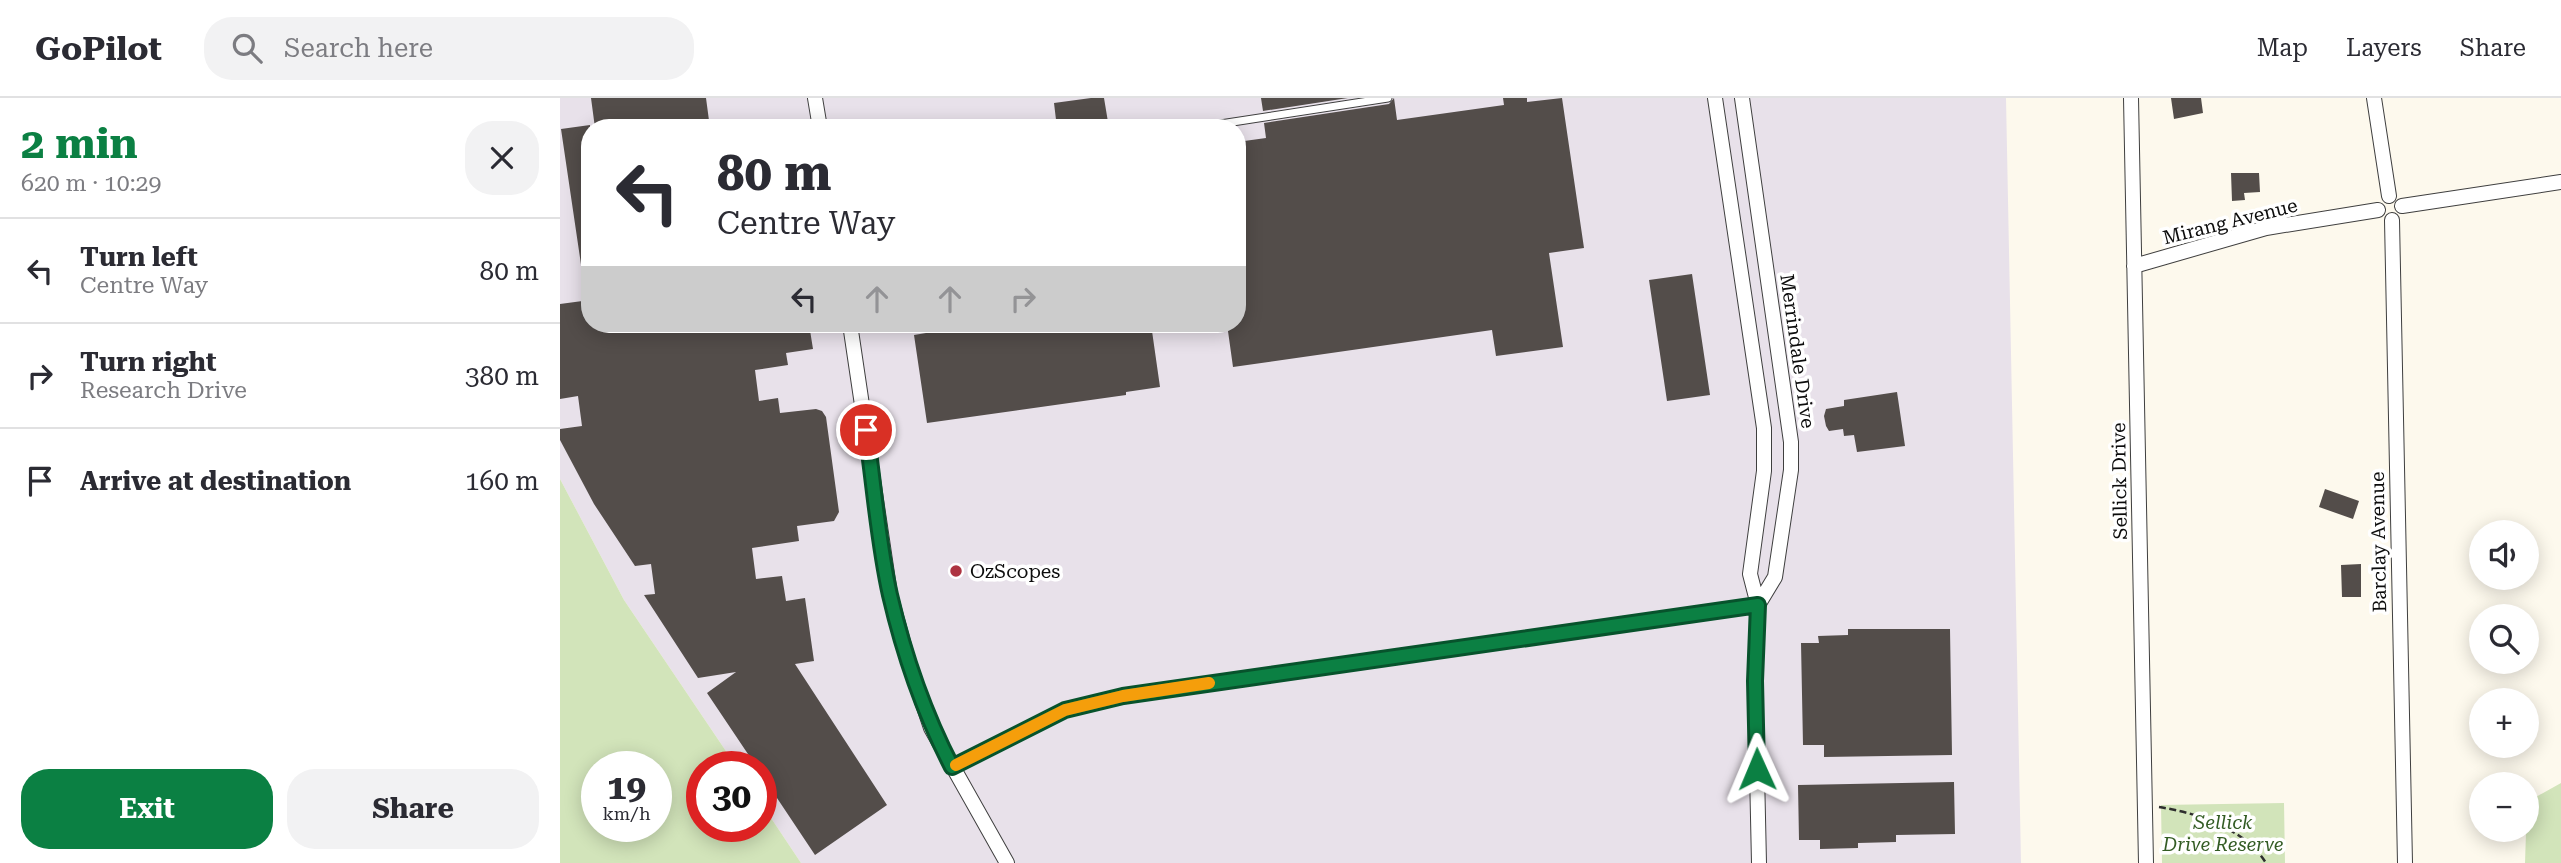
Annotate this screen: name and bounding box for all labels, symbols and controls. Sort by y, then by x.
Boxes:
search box [204,17,694,80]
text: GoPilot [35,29,162,68]
icon: search [228,29,266,67]
text: Search here [284,33,433,63]
text: Map [2257,34,2308,62]
text: Layers [2346,34,2422,62]
text: Share [2460,34,2526,62]
text: 2 min [21,119,138,168]
button: close [465,121,539,195]
text: 80 m [717,145,832,202]
icon: left [602,147,693,238]
text: 620 m · 10:29 [21,170,161,197]
street label: Mirang Avenue [2160,194,2300,249]
text: Centre Way [717,204,895,242]
text: Turn left [80,242,198,272]
icon: left [21,252,59,290]
text: 80 m [480,256,539,286]
text: Centre Way [80,272,208,299]
street label: Merrindale Drive [1775,272,1820,430]
icon: left [785,280,823,318]
icon: ahead [858,280,896,318]
icon: ahead [931,280,969,318]
icon: right [1004,280,1042,318]
text: Turn right [80,347,216,377]
icon: right [21,357,59,395]
text: 380 m [465,361,539,391]
text: Research Drive [80,377,247,404]
pin [836,400,896,460]
icon: arrive [847,411,885,449]
street label: Sellick Drive [2107,422,2132,540]
icon: arrive [21,462,59,500]
text: Arrive at destination [80,466,351,496]
text: 160 m [465,466,539,496]
street label: Barclay Avenue [2366,471,2391,613]
map controls [2469,520,2539,842]
button: sound [2469,520,2539,590]
place label: OzScopes [970,560,1060,583]
marker: OzScopes [948,563,964,579]
button: search [2469,604,2539,674]
button: + [2469,688,2539,758]
position arrow [1720,732,1794,806]
speed limit sign: 30 [686,751,777,842]
text: 19 [607,767,646,808]
button: Exit [21,769,273,849]
button: Share [287,769,539,849]
button: − [2469,772,2539,842]
text: km/h [602,803,651,824]
park label: Sellick Drive Reserve [2162,811,2284,856]

